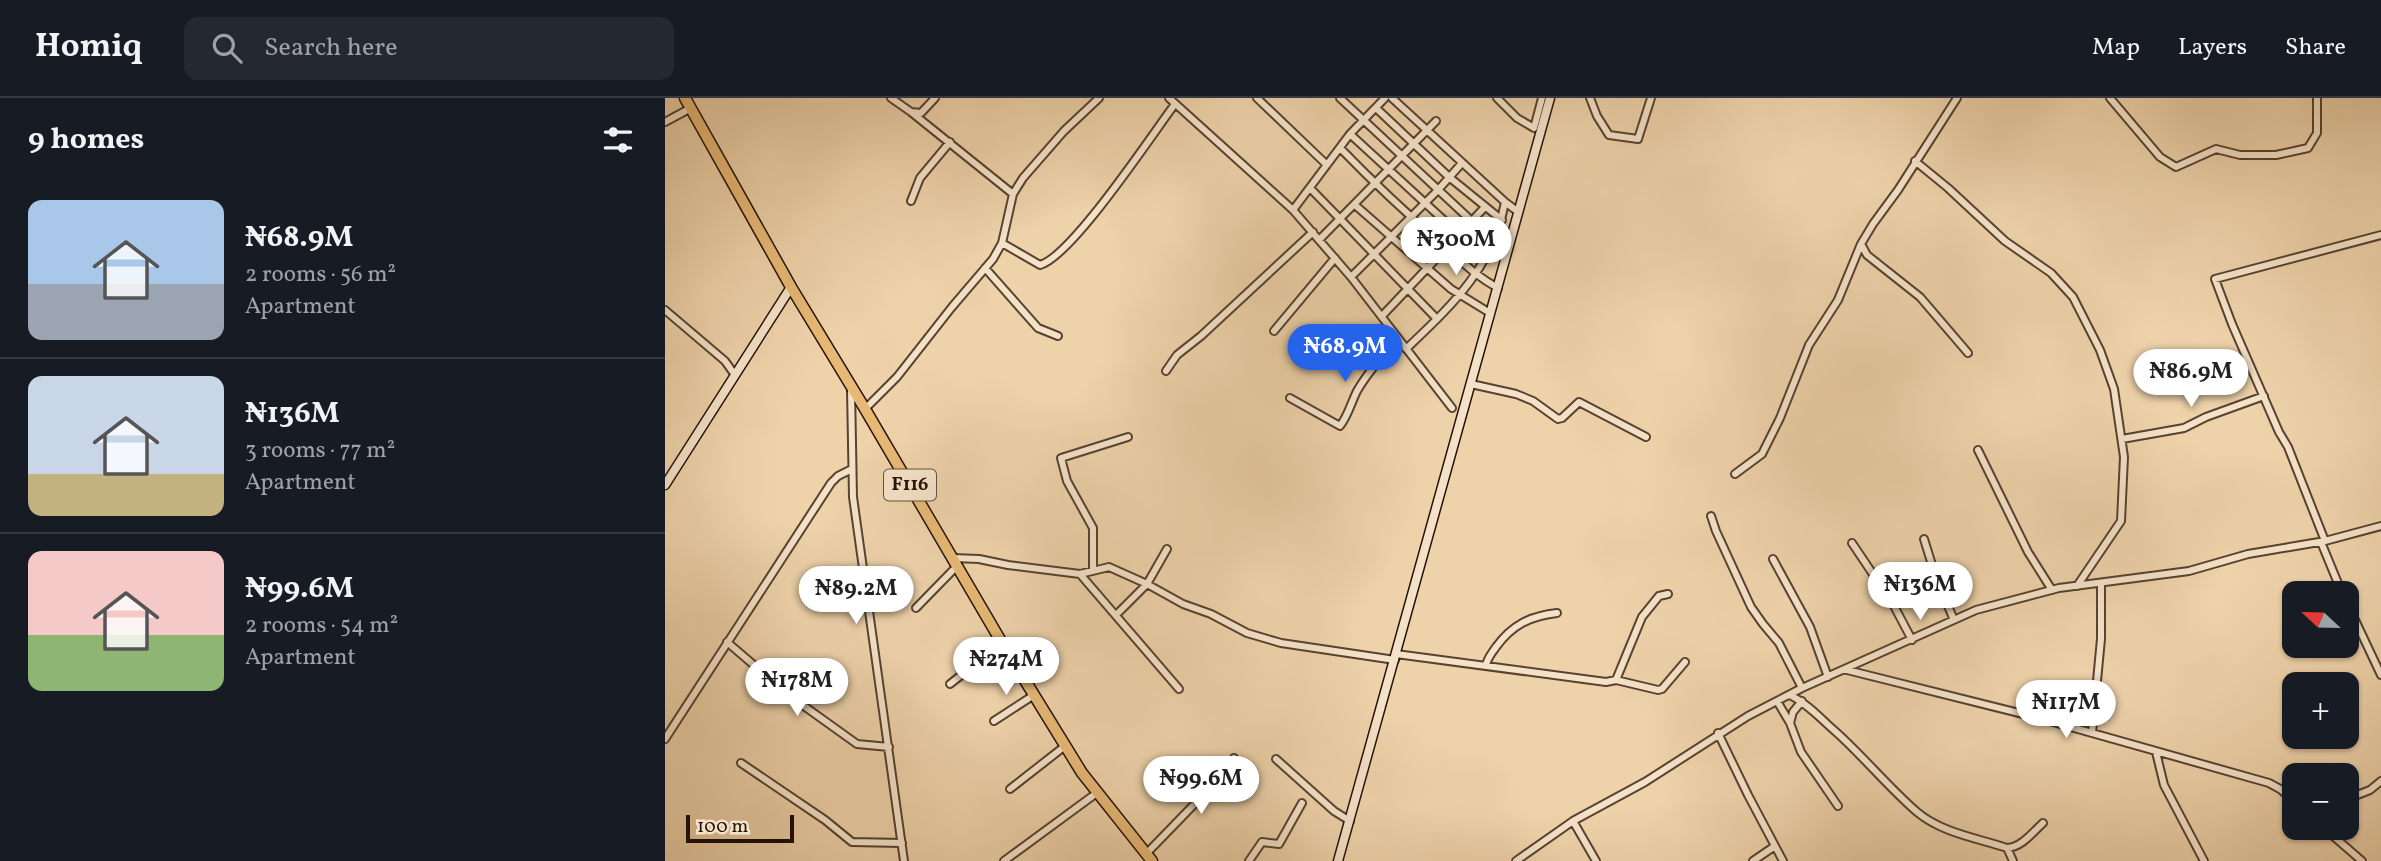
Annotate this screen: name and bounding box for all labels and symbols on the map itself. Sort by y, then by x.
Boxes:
pin: ₦300M [1407,218,1505,277]
pin: ₦68.9M [1288,324,1402,384]
pin: ₦86.9M [2134,350,2248,409]
road number: F116 [884,470,936,500]
pin: ₦136M [1871,562,1969,622]
pin: ₦89.2M [799,566,913,626]
north arrow [2282,581,2359,658]
pin: ₦274M [957,638,1055,697]
pin: ₦178M [748,658,846,718]
pin: ₦117M [2017,680,2115,740]
pin: ₦99.6M [1144,756,1258,816]
scale bar [686,812,795,844]

